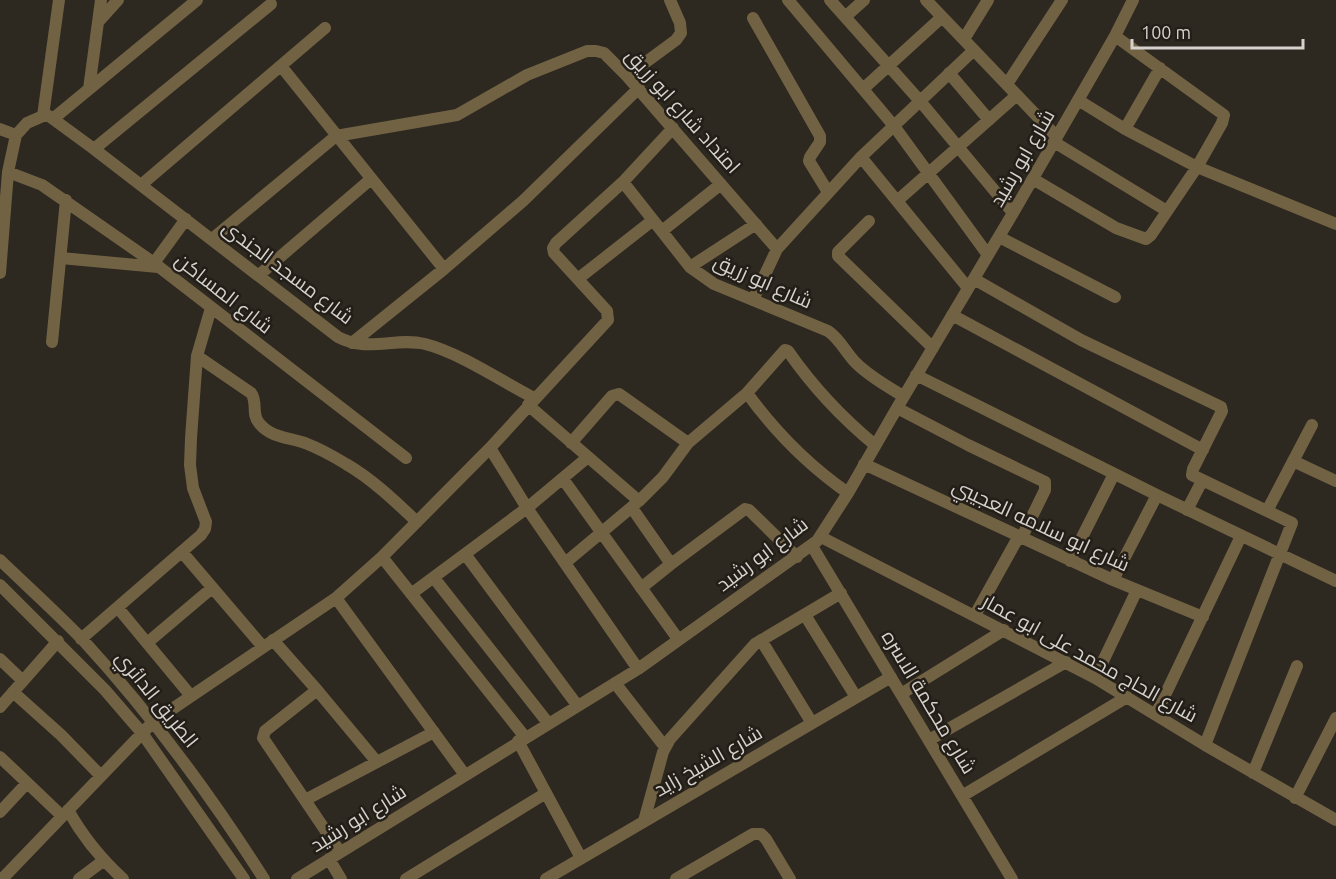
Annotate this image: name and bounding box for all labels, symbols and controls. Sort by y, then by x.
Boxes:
scale bar [1132,12,1303,50]
text: 100 m [1141,22,1191,42]
street label: امتداد شارع ابو زريق [619,44,745,180]
street label: شارع ابو رشيد [984,105,1061,212]
street label: شارع مسجد الجندى [216,215,358,331]
street label: شارع المساكن [169,247,278,340]
street label: شارع ابو زريق [709,249,816,315]
street label: شارع ابو سلامه العجيبي [947,473,1133,580]
street label: شارع ابو رشيد [711,512,814,598]
street label: شارع الحاج محمد على ابو عمار [976,588,1202,729]
street label: شارع محكمة الاسره [875,626,981,779]
street label: الطريق الدائري [108,646,203,755]
street label: شارع الشيخ زايد [650,720,767,803]
street label: شارع ابو رشيد [306,779,411,859]

